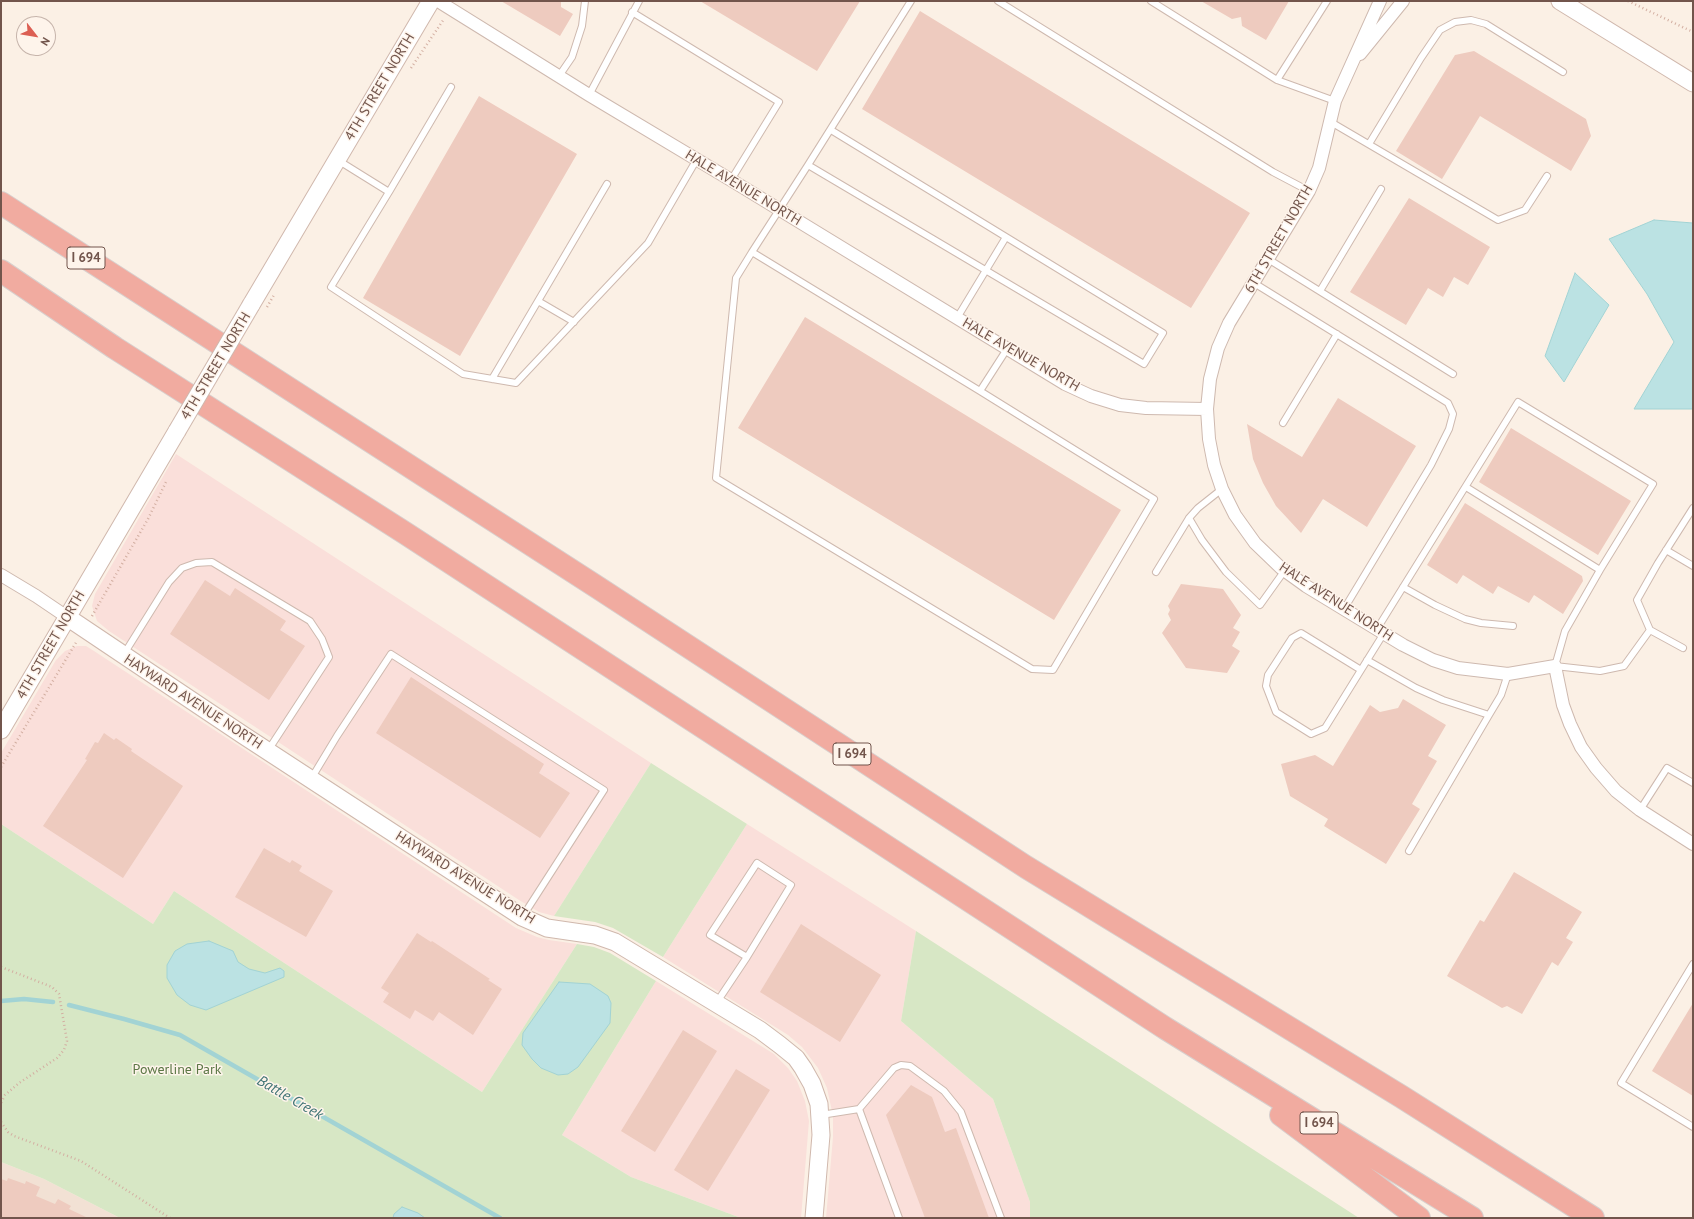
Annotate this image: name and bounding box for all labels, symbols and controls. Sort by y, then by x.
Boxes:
north arrow [16,16,56,56]
street label: 4TH STREET NORTH [341,30,419,144]
text: N [38,35,53,48]
street label: HALE AVENUE NORTH [682,147,804,229]
street label: 6TH STREET NORTH [1241,182,1317,296]
road number: I 694 [67,247,105,269]
street label: 4TH STREET NORTH [177,309,255,423]
street label: HALE AVENUE NORTH [959,315,1083,395]
street label: HALE AVENUE NORTH [1276,559,1396,645]
street label: 4TH STREET NORTH [13,588,89,702]
street label: HAYWARD AVENUE NORTH [121,651,265,753]
road number: I 694 [833,743,871,765]
street label: HAYWARD AVENUE NORTH [392,828,538,928]
park label: Powerline Park [133,1062,221,1078]
water label: Battle Creek [254,1072,326,1124]
road number: I 694 [1300,1112,1338,1134]

